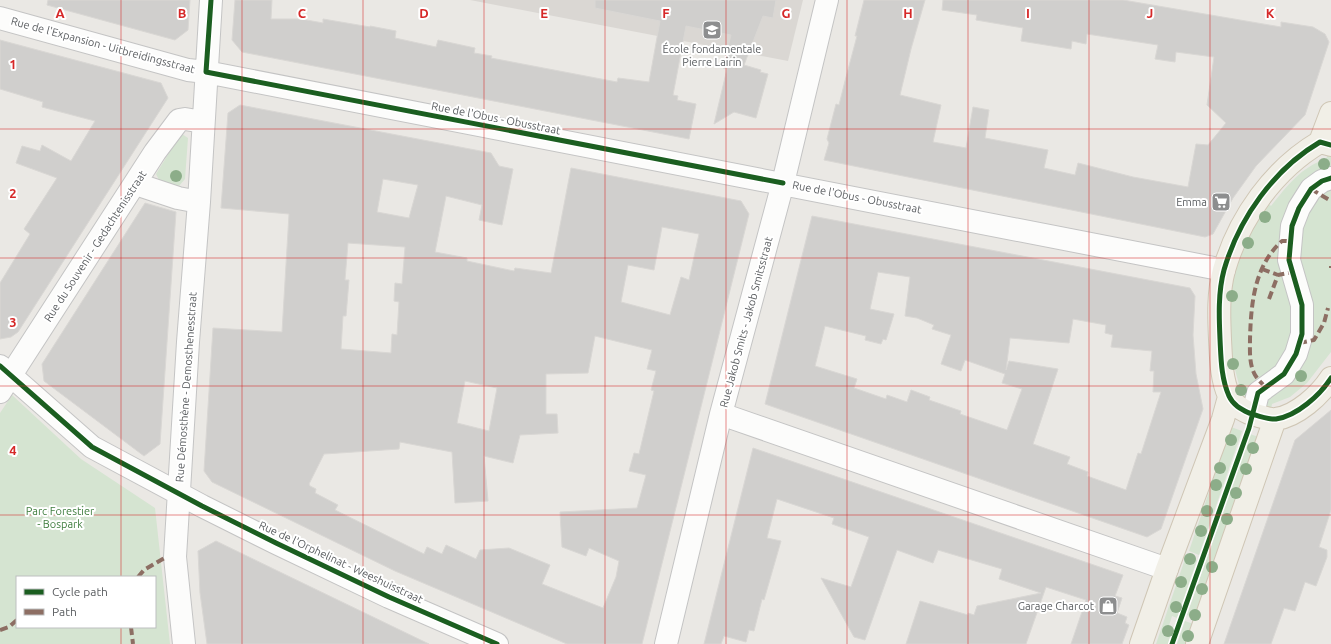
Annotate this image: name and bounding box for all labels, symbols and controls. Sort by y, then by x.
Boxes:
text: A [55,6,65,20]
text: B [178,6,187,20]
text: C [298,6,307,20]
text: D [419,6,429,20]
text: E [540,6,548,20]
text: F [662,6,670,20]
text: G [782,6,791,20]
text: H [903,6,913,20]
text: I [1026,6,1030,20]
text: J [1147,6,1153,20]
text: K [1266,6,1275,20]
street label: Rue de l'Expansion - Uitbreidingsstraat [10,15,197,76]
school or university icon: École fondamentale Pierre Lairin [701,19,723,41]
place label: École fondamentale Pierre Lairin [663,42,761,68]
text: 1 [9,57,17,71]
street label: Rue de l'Obus - Obusstraat [430,100,562,137]
street label: Rue du Souvenir - Gedachtenisstraat [41,168,149,324]
street label: Rue de l'Obus - Obusstraat [791,179,923,216]
text: 2 [9,186,17,200]
supermarket icon: Emma [1210,191,1232,213]
place label: Emma [1176,196,1207,208]
street label: Rue Jakob Smits - Jakob Smitsstraat [717,235,775,409]
street label: Rue Démosthène - Demosthenesstraat [173,291,199,483]
text: 3 [9,315,17,329]
text: 4 [9,443,17,457]
park label: Parc Forestier - Bospark [26,505,95,530]
street label: Rue de l'Orphelinat - Weeshuisstraat [257,519,425,606]
legend [16,576,156,628]
text: Cycle path [52,585,108,598]
shop icon: Garage Charcot [1097,595,1119,617]
place label: Garage Charcot [1018,600,1095,612]
text: Path [52,605,77,618]

